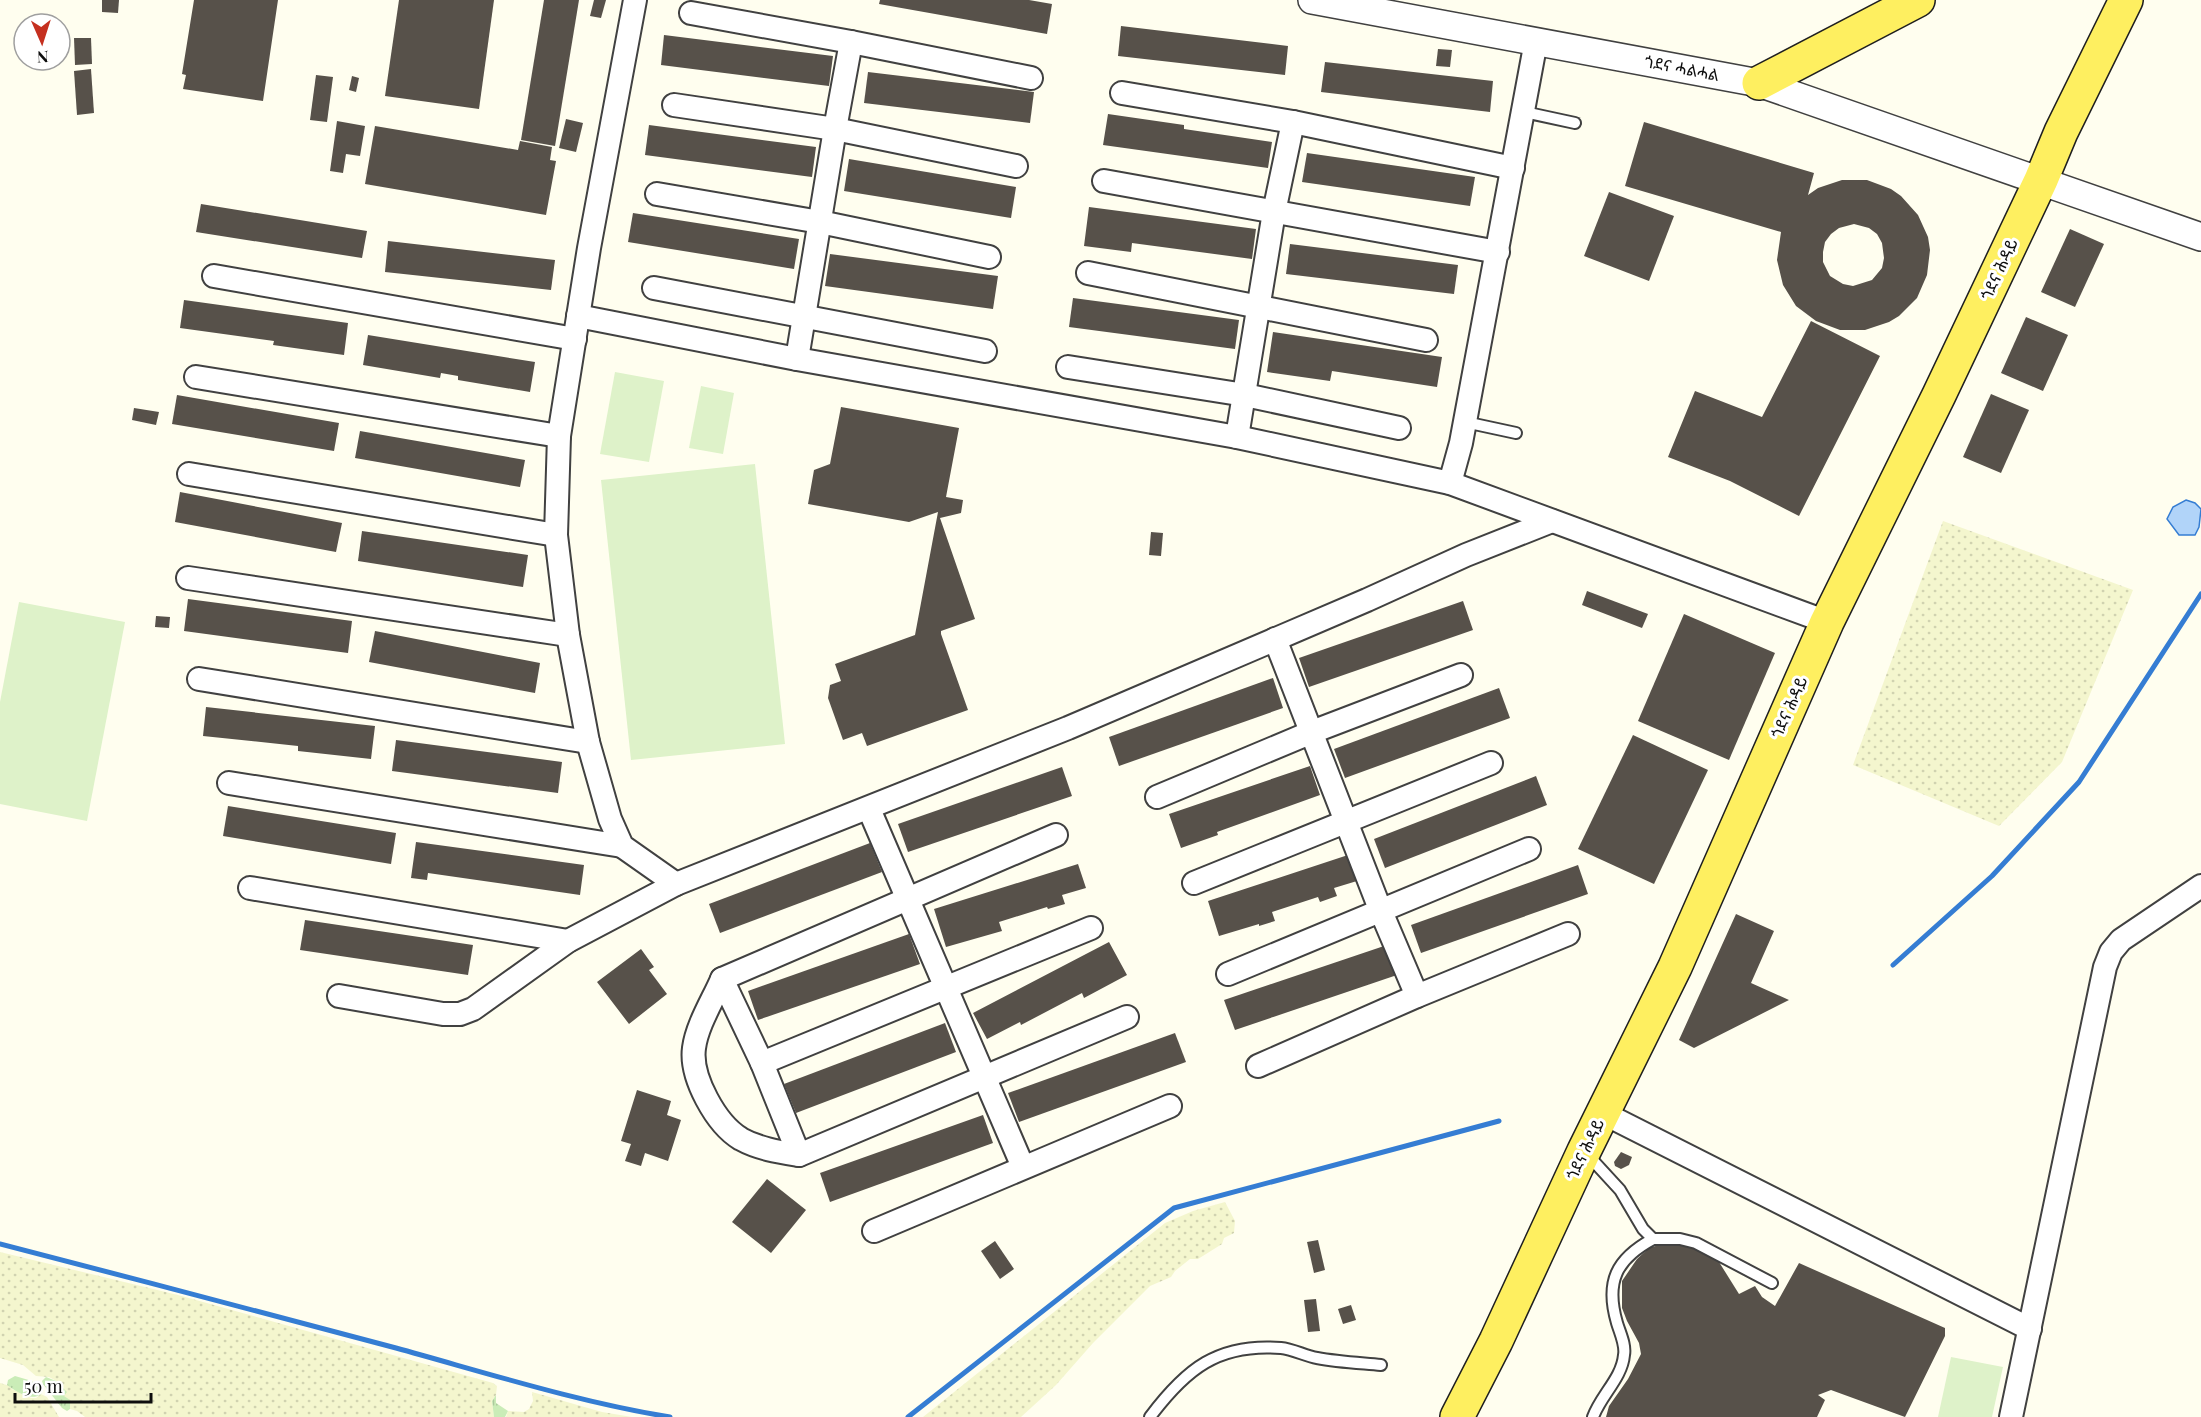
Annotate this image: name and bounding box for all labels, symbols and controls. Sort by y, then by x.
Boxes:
north arrow [12,12,72,72]
text: N [36,47,49,68]
street label: ጎደና ሓልሓል [1643,50,1722,85]
street label: ጎደና ሕዳይ [1975,235,2022,303]
street label: ጎደና ሕዳይ [1766,672,1812,741]
street label: ጎደና ሕዳይ [1561,1115,1608,1183]
scale bar [15,1366,152,1404]
text: 50 m [24,1374,63,1398]

